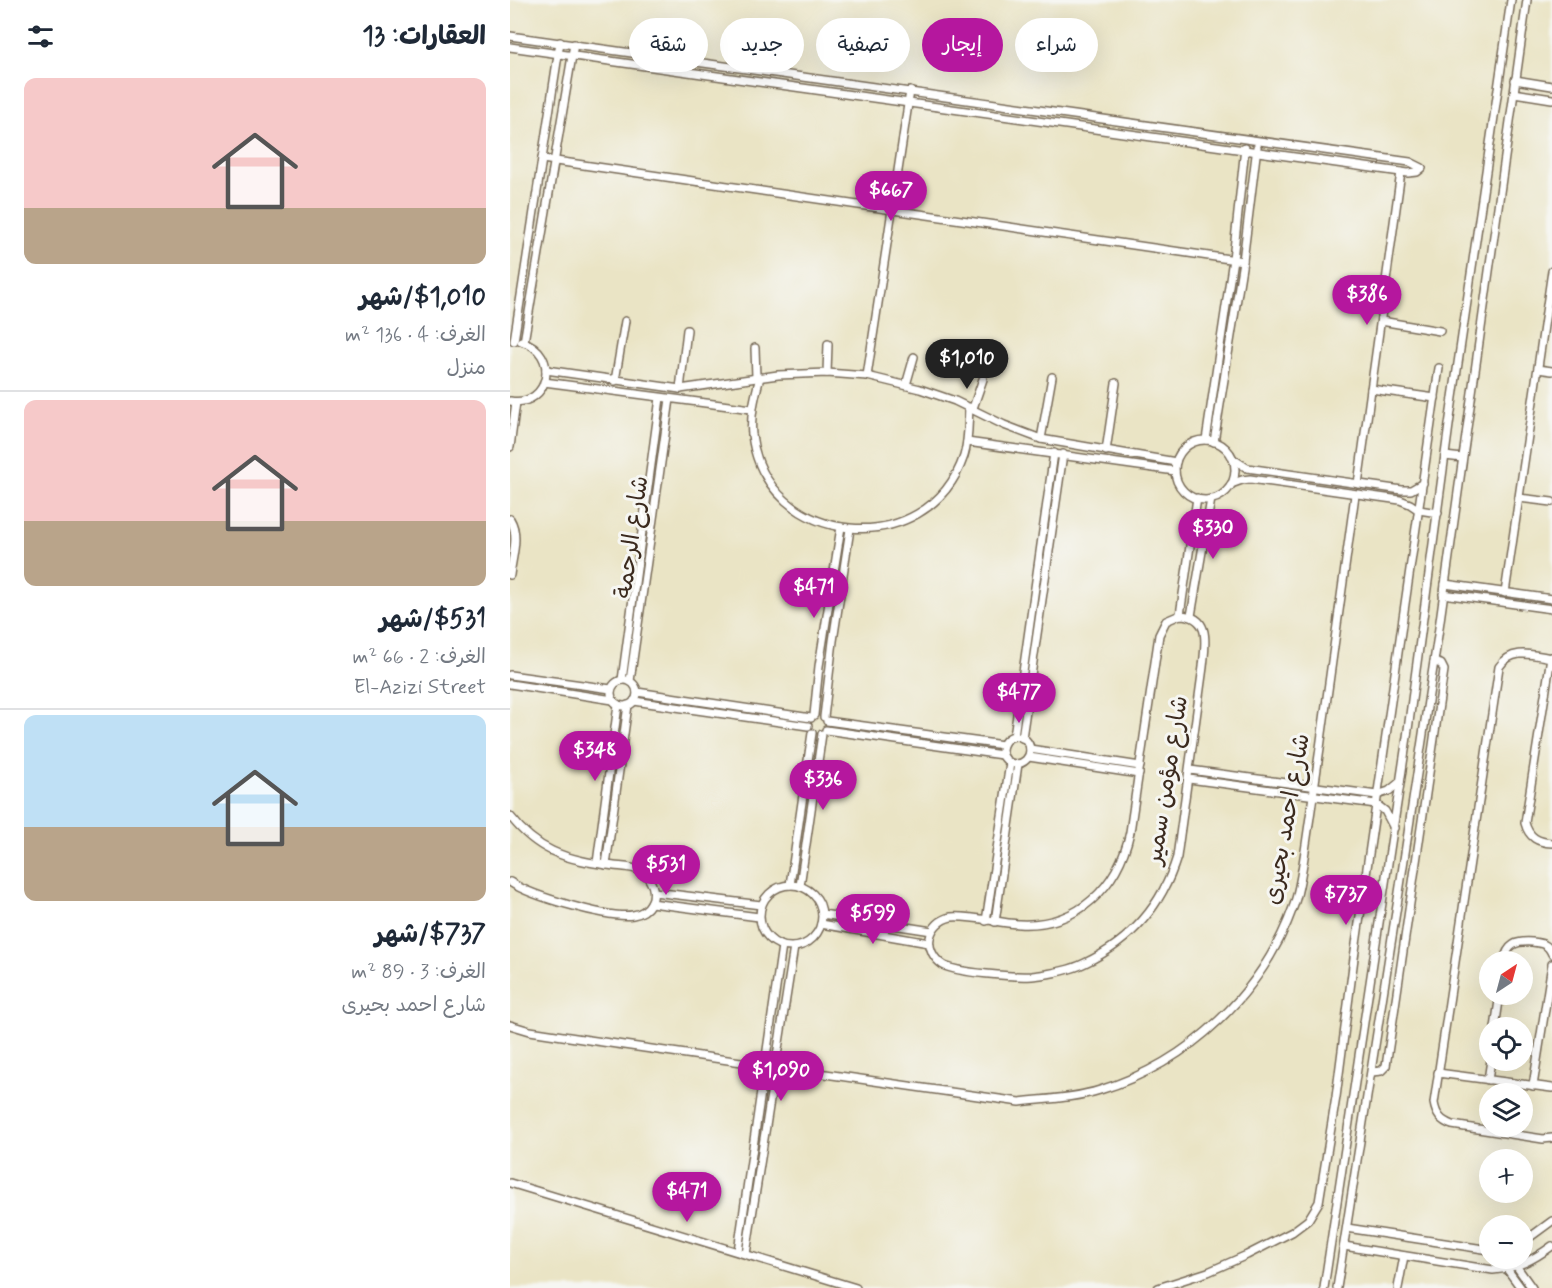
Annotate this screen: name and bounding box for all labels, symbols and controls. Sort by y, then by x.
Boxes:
chip: شقة [629,18,708,72]
chip: جديد [720,18,804,72]
chip: تصفية [816,18,910,72]
chip: إيجار [922,18,1003,72]
chip: شراء [1015,18,1098,72]
icon: filters [24,20,57,53]
text: العقارات: 13 [362,20,486,54]
icon: home [201,117,309,225]
pin: $667 [855,171,927,222]
text: $667 [869,177,913,204]
pin: $386 [1331,275,1403,326]
text: $1,010/شهر [359,281,486,315]
text: $386 [1346,281,1388,308]
text: الغرف: 4 · 136 m² [345,322,486,349]
pin: $1,010 [918,339,1016,390]
text: $1,010 [939,345,995,372]
text: منزل [447,355,486,382]
icon: home [201,439,309,547]
street label: شارع الرحمة [609,474,656,601]
pin: $330 [1177,509,1249,560]
text: $330 [1192,515,1234,542]
pin: $471 [778,568,850,619]
text: $471 [793,574,835,601]
text: $531/شهر [379,603,486,637]
text: الغرف: 2 · 66 m² [352,644,486,671]
pin: $477 [983,673,1055,724]
text: El-Azizi Street [354,674,486,701]
text: $477 [997,679,1041,706]
street label: شارع مؤمن سمير [1139,693,1196,869]
pin: $348 [559,731,631,782]
street label: شارع احمد بحيرى [1257,731,1318,907]
text: $348 [573,737,617,764]
icon: home [201,754,309,862]
pin: $336 [787,760,859,811]
text: $336 [804,766,842,793]
pin: $531 [630,845,702,896]
text: $531 [646,851,686,878]
pin: $737 [1310,875,1382,926]
text: $737 [1324,881,1368,908]
pin: $599 [837,894,909,945]
text: $599 [850,900,896,927]
text: $737/شهر [375,918,486,952]
north arrow [1479,951,1533,1005]
map controls [1479,951,1533,1269]
text: الغرف: 3 · 89 m² [351,959,486,986]
text: شارع احمد بحيرى [342,992,486,1019]
button: locate [1479,1017,1533,1071]
pin: $1,090 [732,1051,830,1102]
text: $1,090 [752,1057,810,1084]
button: layers [1479,1083,1533,1137]
button: + [1479,1149,1533,1203]
pin: $471 [651,1172,723,1223]
text: $471 [666,1178,708,1205]
button: − [1479,1215,1533,1269]

